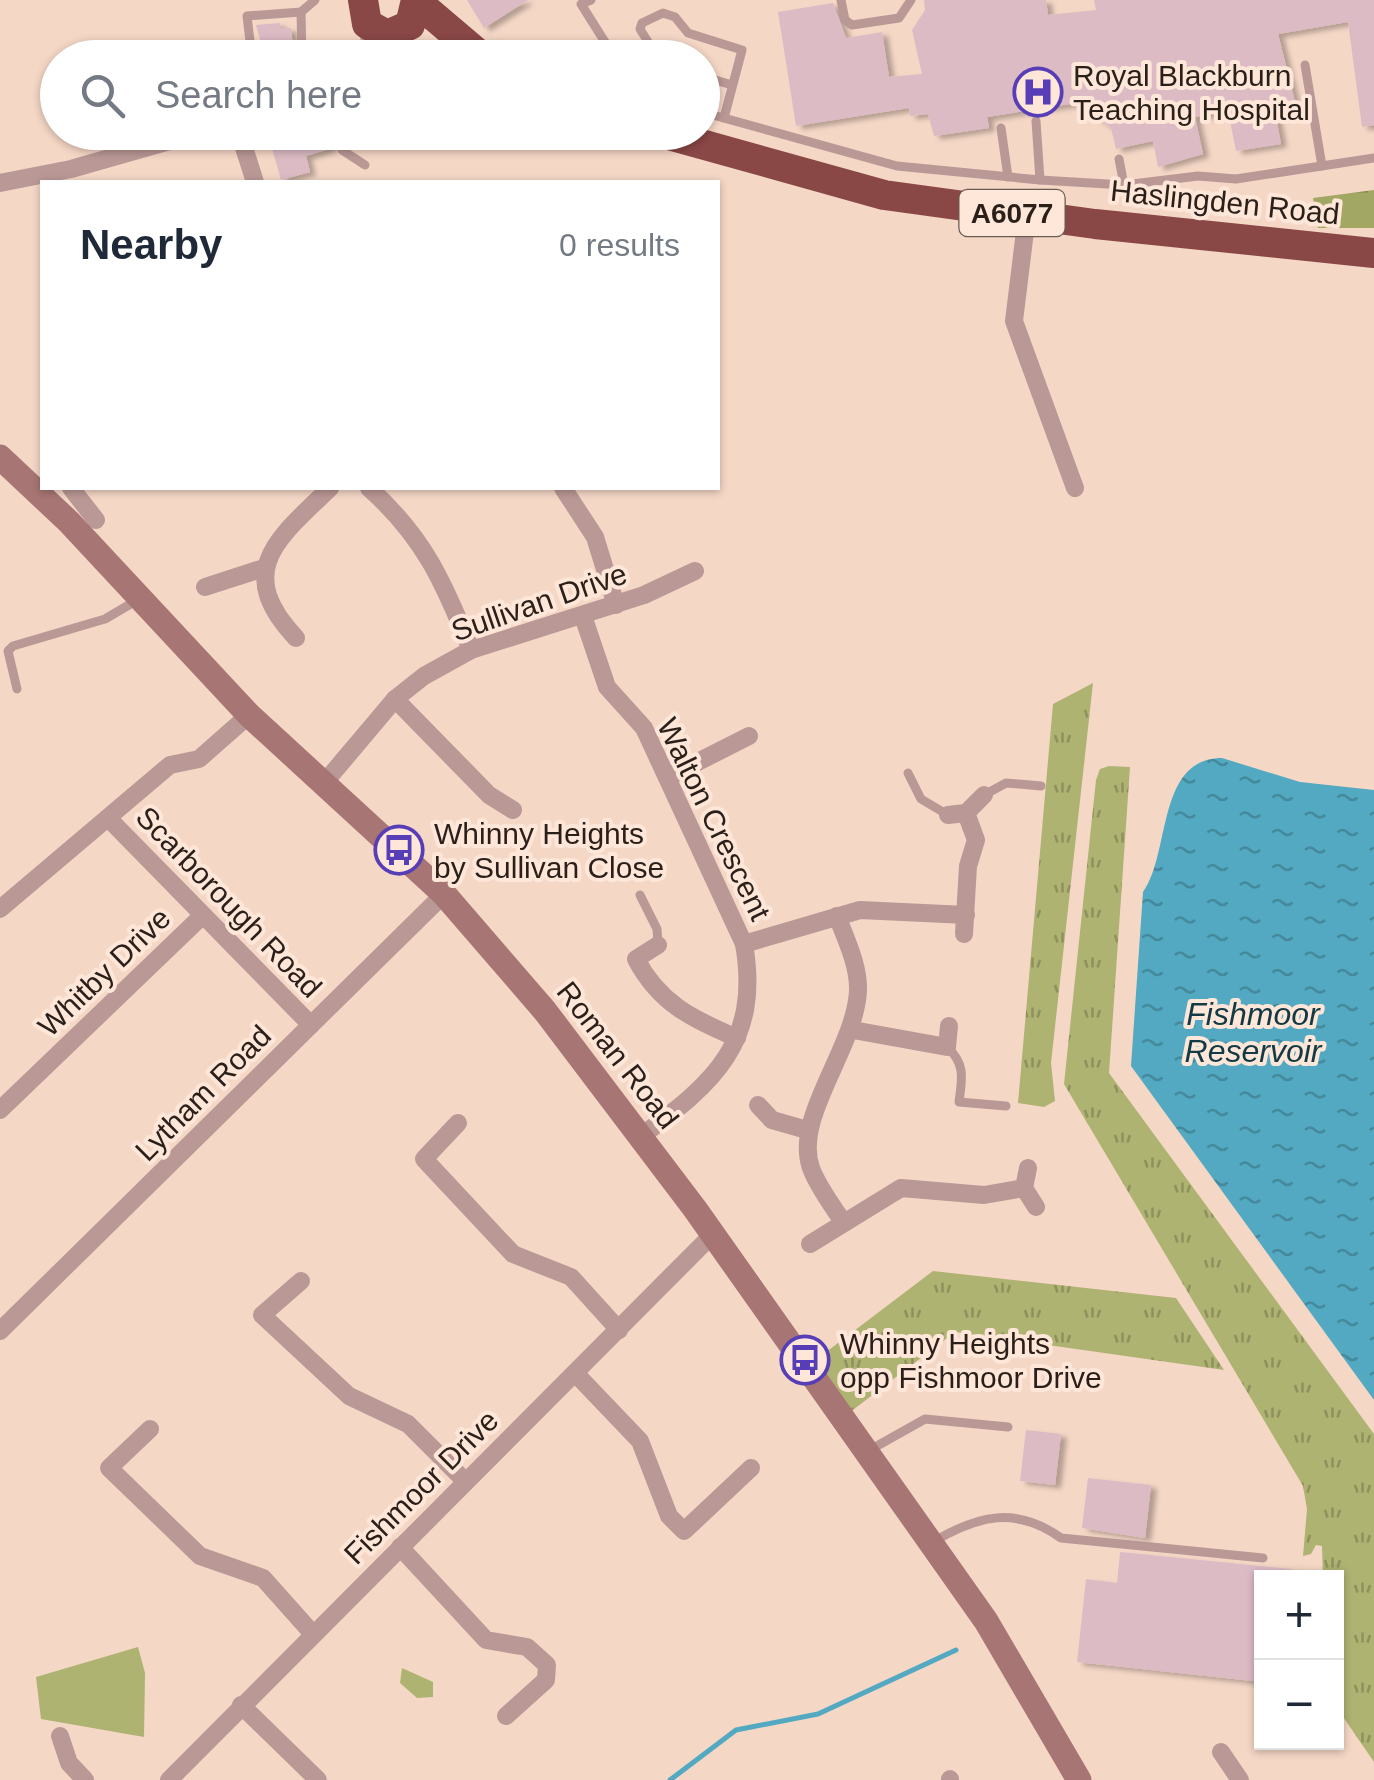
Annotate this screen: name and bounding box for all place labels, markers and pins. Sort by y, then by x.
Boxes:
place label: Royal Blackburn Teaching Hospital [1073,59,1310,126]
hospital icon: Royal Blackburn Teaching Hospital [1012,66,1064,118]
place label: Whinny Heights by Sullivan Close [434,817,664,884]
bus stop icon: Whinny Heights by Sullivan Close [373,824,425,876]
place label: Whinny Heights opp Fishmoor Drive [840,1327,1102,1394]
bus stop icon: Whinny Heights opp Fishmoor Drive [779,1334,831,1386]

